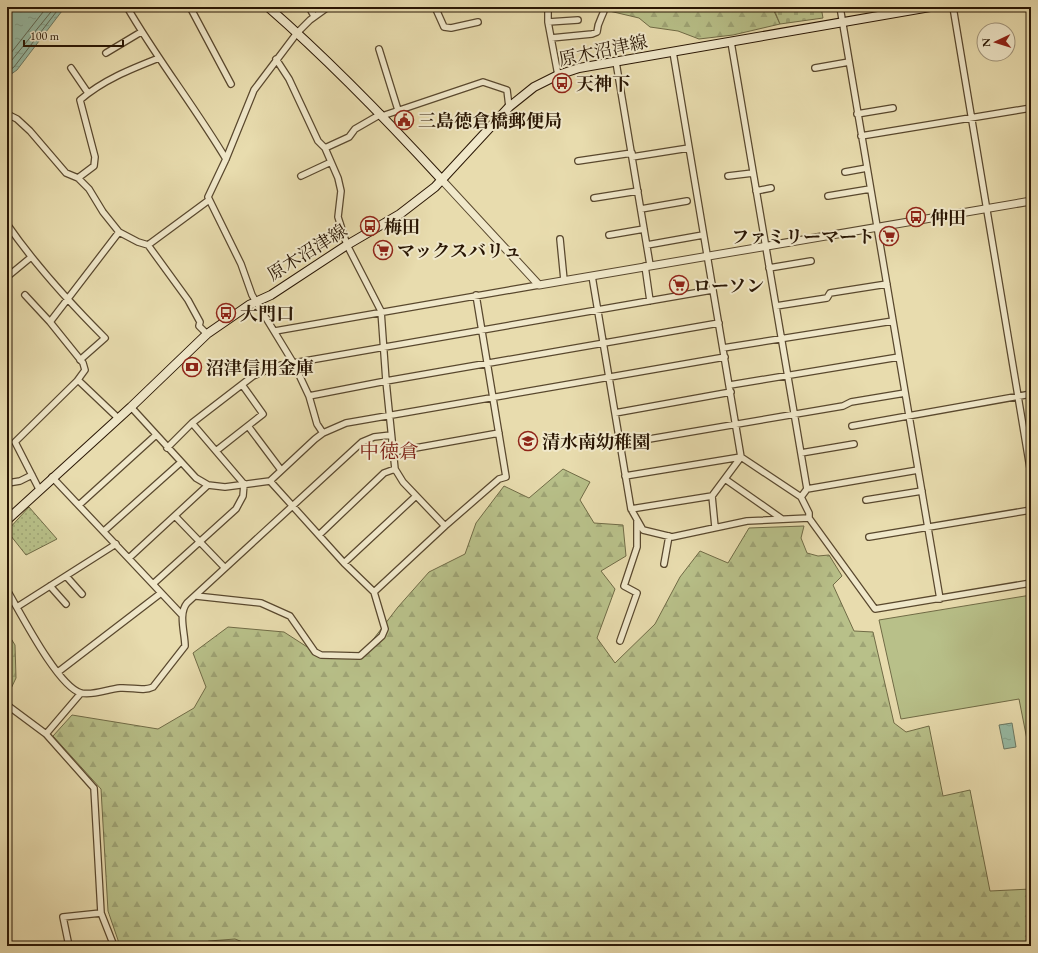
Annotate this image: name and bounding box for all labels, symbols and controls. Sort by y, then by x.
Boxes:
scale bar [24,22,123,48]
north arrow [976,22,1016,62]
text: 100 m [30,28,60,44]
street label: 原木沼津線 [557,29,649,71]
text: N [979,38,993,48]
bus stop icon: 天神下 [551,72,573,94]
place label: 天神下 [576,72,630,95]
public building icon: 三島徳倉橋郵便局 [393,109,415,131]
place label: 三島徳倉橋郵便局 [418,109,562,132]
bus stop icon: 仲田 [905,206,927,228]
place label: 仲田 [930,206,966,229]
bus stop icon: 梅田 [359,215,381,237]
place label: 梅田 [384,215,420,238]
street label: 原木沼津線 [263,218,351,286]
place label: ファミリーマート [731,225,875,248]
supermarket icon: ファミリーマート [878,225,900,247]
supermarket icon: マックスバリュ [372,239,394,261]
place label: マックスバリュ [397,239,522,262]
supermarket icon: ローソン [668,274,690,296]
place label: ローソン [693,274,764,297]
bus stop icon: 大門口 [215,302,237,324]
place label: 大門口 [240,302,294,325]
bank icon: 沼津信用金庫 [181,356,203,378]
place label: 沼津信用金庫 [206,356,314,379]
school or university icon: 清水南幼稚園 [517,430,539,452]
place label: 清水南幼稚園 [542,430,650,453]
district label: 中徳倉 [359,438,419,464]

